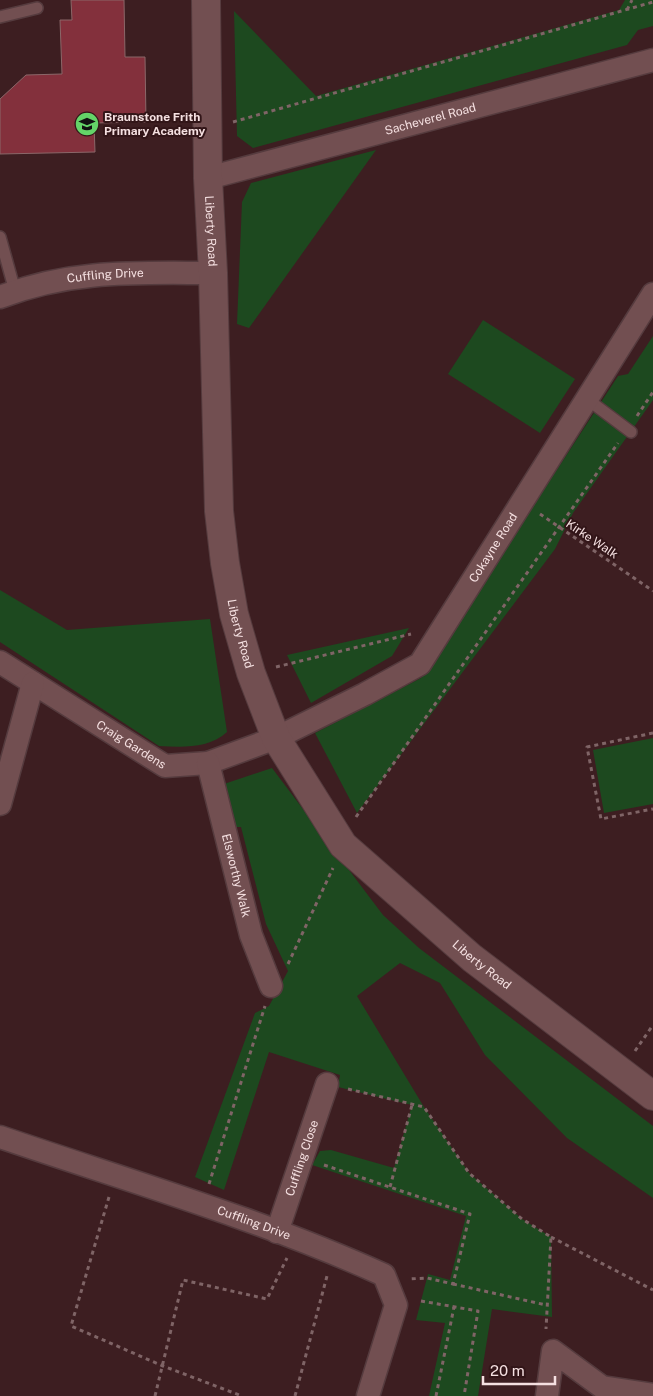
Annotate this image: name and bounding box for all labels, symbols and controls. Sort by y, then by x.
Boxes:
street label: Sacheverel Road [383,100,477,138]
place label: Braunstone Frith Primary Academy [104,110,206,138]
school or university icon: Braunstone Frith Primary Academy [74,111,100,137]
street label: Liberty Road [202,195,220,267]
street label: Cuffling Drive [66,266,144,286]
street label: Cokayne Road [466,510,520,585]
street label: Kirke Walk [563,517,621,562]
street label: Liberty Road [225,598,256,670]
street label: Craig Gardens [94,717,169,772]
street label: Elsworthy Walk [219,832,253,919]
street label: Liberty Road [450,937,514,992]
street label: Cuffling Close [283,1118,321,1198]
street label: Cuffling Drive [215,1203,293,1243]
scale bar [483,1354,556,1386]
text: 20 m [490,1362,525,1379]

